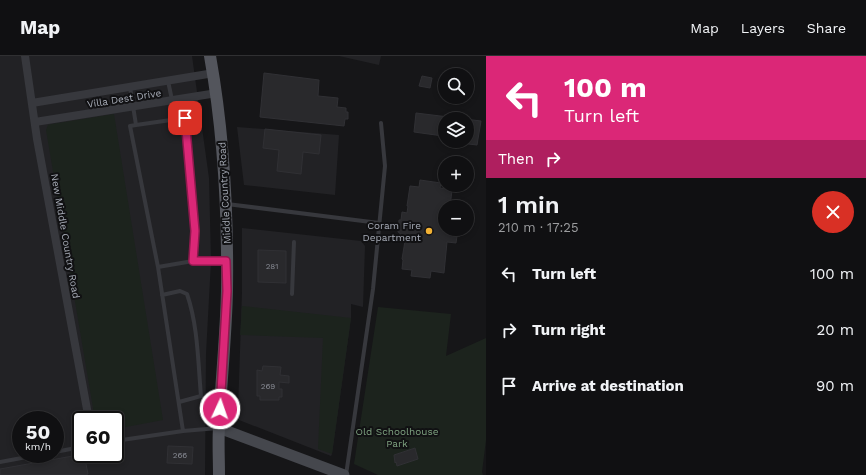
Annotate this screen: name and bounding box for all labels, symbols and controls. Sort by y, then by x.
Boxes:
text: Map [20,16,60,39]
text: Map [690,20,719,36]
text: Layers [741,20,785,36]
text: Share [807,20,846,36]
map controls [438,68,474,236]
button: search [438,68,474,104]
text: 100 m [564,71,647,104]
icon: left [498,72,550,124]
street label: Villa Dest Drive [86,87,162,110]
pin [168,101,202,135]
text: Turn left [564,105,639,126]
icon: arrive [174,107,196,129]
button: layers [438,112,474,148]
street label: Middle Country Road [216,142,233,244]
icon: right [542,148,564,170]
text: Then [498,150,534,168]
button: + [438,156,474,192]
street label: New Middle Country Road [49,173,82,299]
text: 1 min [498,191,560,219]
button: close [812,191,854,233]
button: − [438,200,474,236]
place label: Coram Fire Department [363,220,422,243]
text: 210 m · 17:25 [498,220,578,235]
marker: Coram Fire Department [424,226,434,236]
house number: 281 [266,262,278,271]
icon: left [498,263,520,285]
text: Turn left [532,265,596,283]
text: 100 m [810,265,854,283]
icon: right [498,319,520,341]
text: Turn right [532,321,605,339]
text: 20 m [817,321,854,339]
icon: arrive [498,375,520,397]
text: Arrive at destination [532,377,684,395]
text: 90 m [816,377,854,395]
house number: 269 [261,382,275,391]
position arrow [199,388,241,430]
speed limit sign: 60 [72,411,124,463]
text: 50 [26,420,50,444]
park label: Old Schoolhouse Park [356,426,439,449]
text: km/h [25,441,51,452]
house number: 266 [173,451,187,460]

